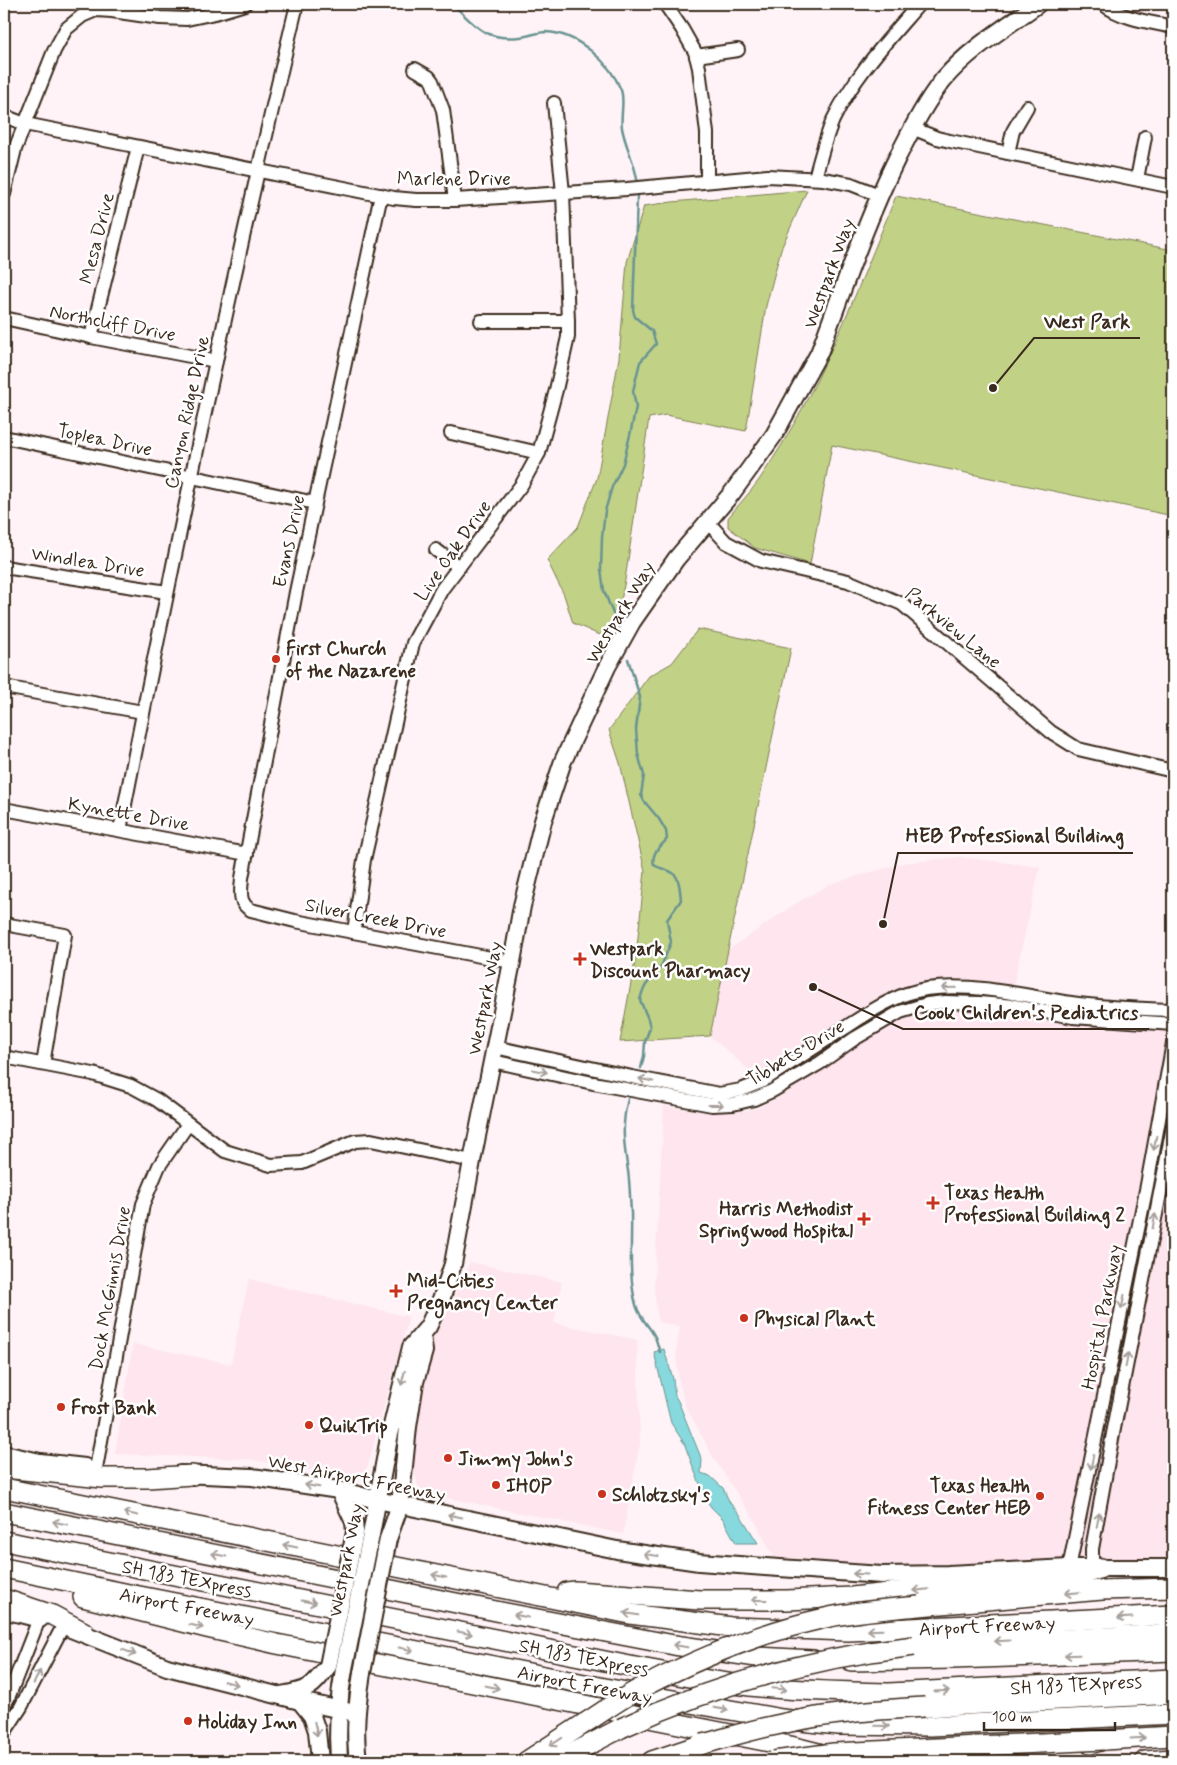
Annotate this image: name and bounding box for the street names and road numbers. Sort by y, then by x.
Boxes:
street label: Marlene Drive [397,167,511,192]
street label: Mesa Drive [74,190,121,287]
street label: Westpark Way [798,215,861,332]
street label: Northcliff Drive [48,299,178,348]
street label: Canyon Ridge Drive [159,333,217,491]
street label: Toplea Drive [55,418,154,463]
street label: Evans Drive [267,493,311,590]
street label: Live Oak Drive [409,495,497,606]
street label: Windlea Drive [29,541,146,584]
street label: Westpark Way [580,557,661,669]
street label: Parkview Lane [900,582,1006,675]
street label: Kynette Drive [66,791,191,837]
street label: Silver Creek Drive [303,893,448,944]
street label: Westpark Way [462,939,509,1057]
street label: Tibbets Drive [742,1014,850,1092]
street label: Dock McGinnis Drive [84,1204,137,1372]
street label: Hospital Parkway [1076,1243,1130,1392]
street label: West Airport Freeway [266,1449,448,1508]
street label: Westpark Way [323,1501,370,1619]
street label: SH 183 TEXpress [120,1555,254,1604]
street label: Airport Freeway [117,1582,256,1633]
street label: Airport Freeway [918,1610,1056,1643]
street label: SH 183 TEXpress [517,1634,651,1683]
street label: Airport Freeway [515,1660,654,1711]
street label: SH 183 TEXpress [1010,1670,1143,1701]

